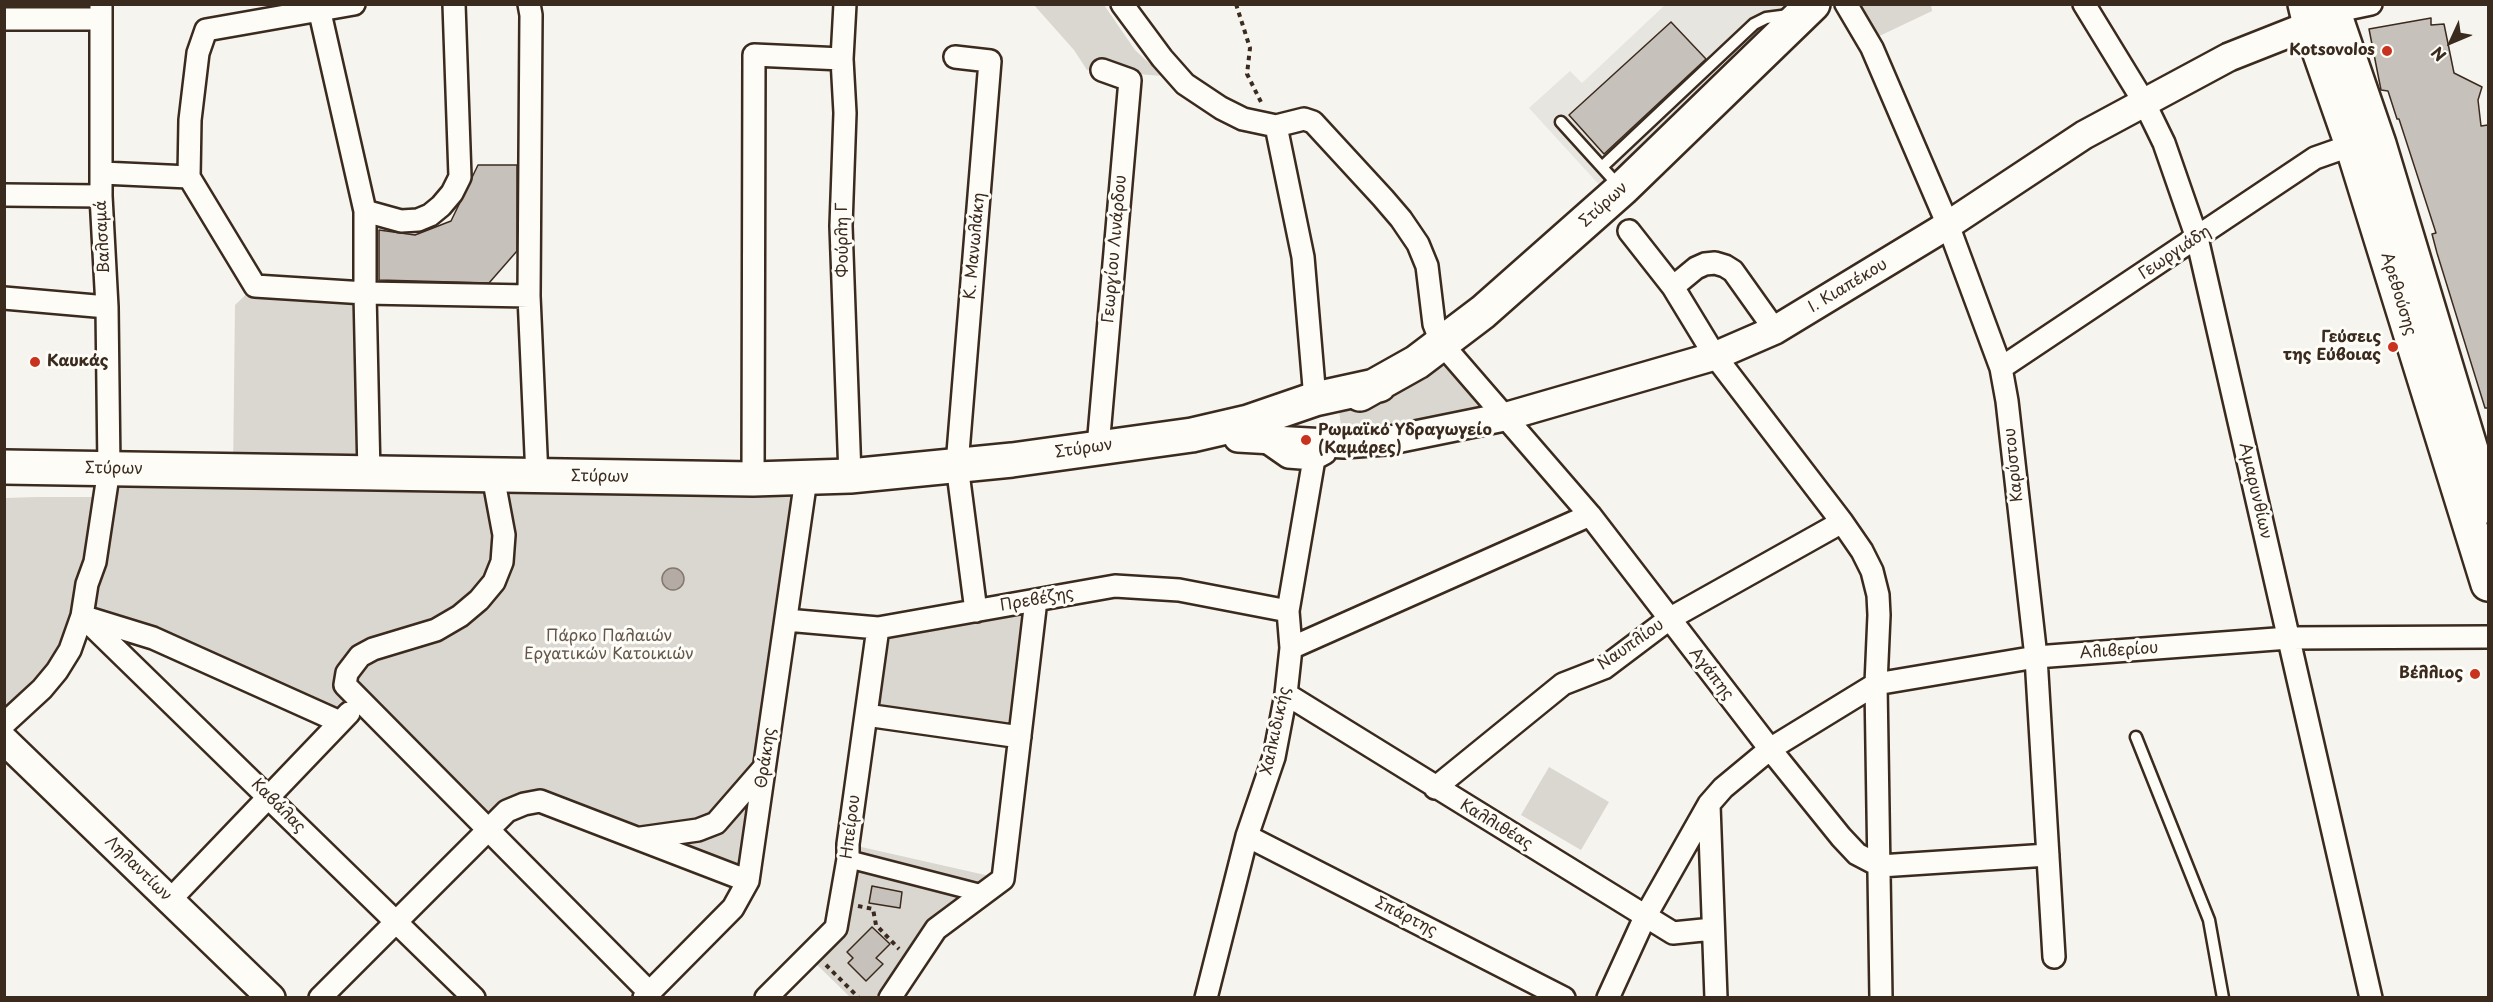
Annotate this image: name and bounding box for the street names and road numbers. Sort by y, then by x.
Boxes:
street label: Γεωργίου Λινάρδου [1099,174,1131,324]
street label: Στύρων [1576,178,1632,232]
street label: Κ. Μανωλάκη [961,192,989,300]
street label: Βαλσαμά [91,200,115,274]
street label: Φούρλη Γ [833,202,853,278]
street label: Γεωργιάδη [2135,222,2215,284]
street label: Αρεθούσης [2376,250,2420,338]
street label: Ι. Κιαπέκου [1805,255,1891,317]
street label: Καρύστου [2001,427,2027,503]
street label: Στύρων [1054,435,1114,463]
street label: Αμαρυνθίων [2235,441,2275,541]
street label: Στύρων [85,459,143,479]
street label: Στύρων [571,467,629,487]
street label: Πρεβέζης [999,584,1075,616]
street label: Ναυπλίου [1594,615,1668,675]
street label: Αλιβερίου [2079,639,2159,663]
street label: Αγάπης [1685,644,1737,704]
street label: Χαλκιδικής [1257,685,1295,777]
street label: Θράκης [752,726,780,790]
street label: Καβάλας [247,775,309,837]
street label: Ηπείρου [838,794,864,860]
street label: Καλλιθέας [1456,796,1536,854]
street label: Ληλαντίων [101,832,175,906]
street label: Σπάρτης [1372,893,1440,941]

